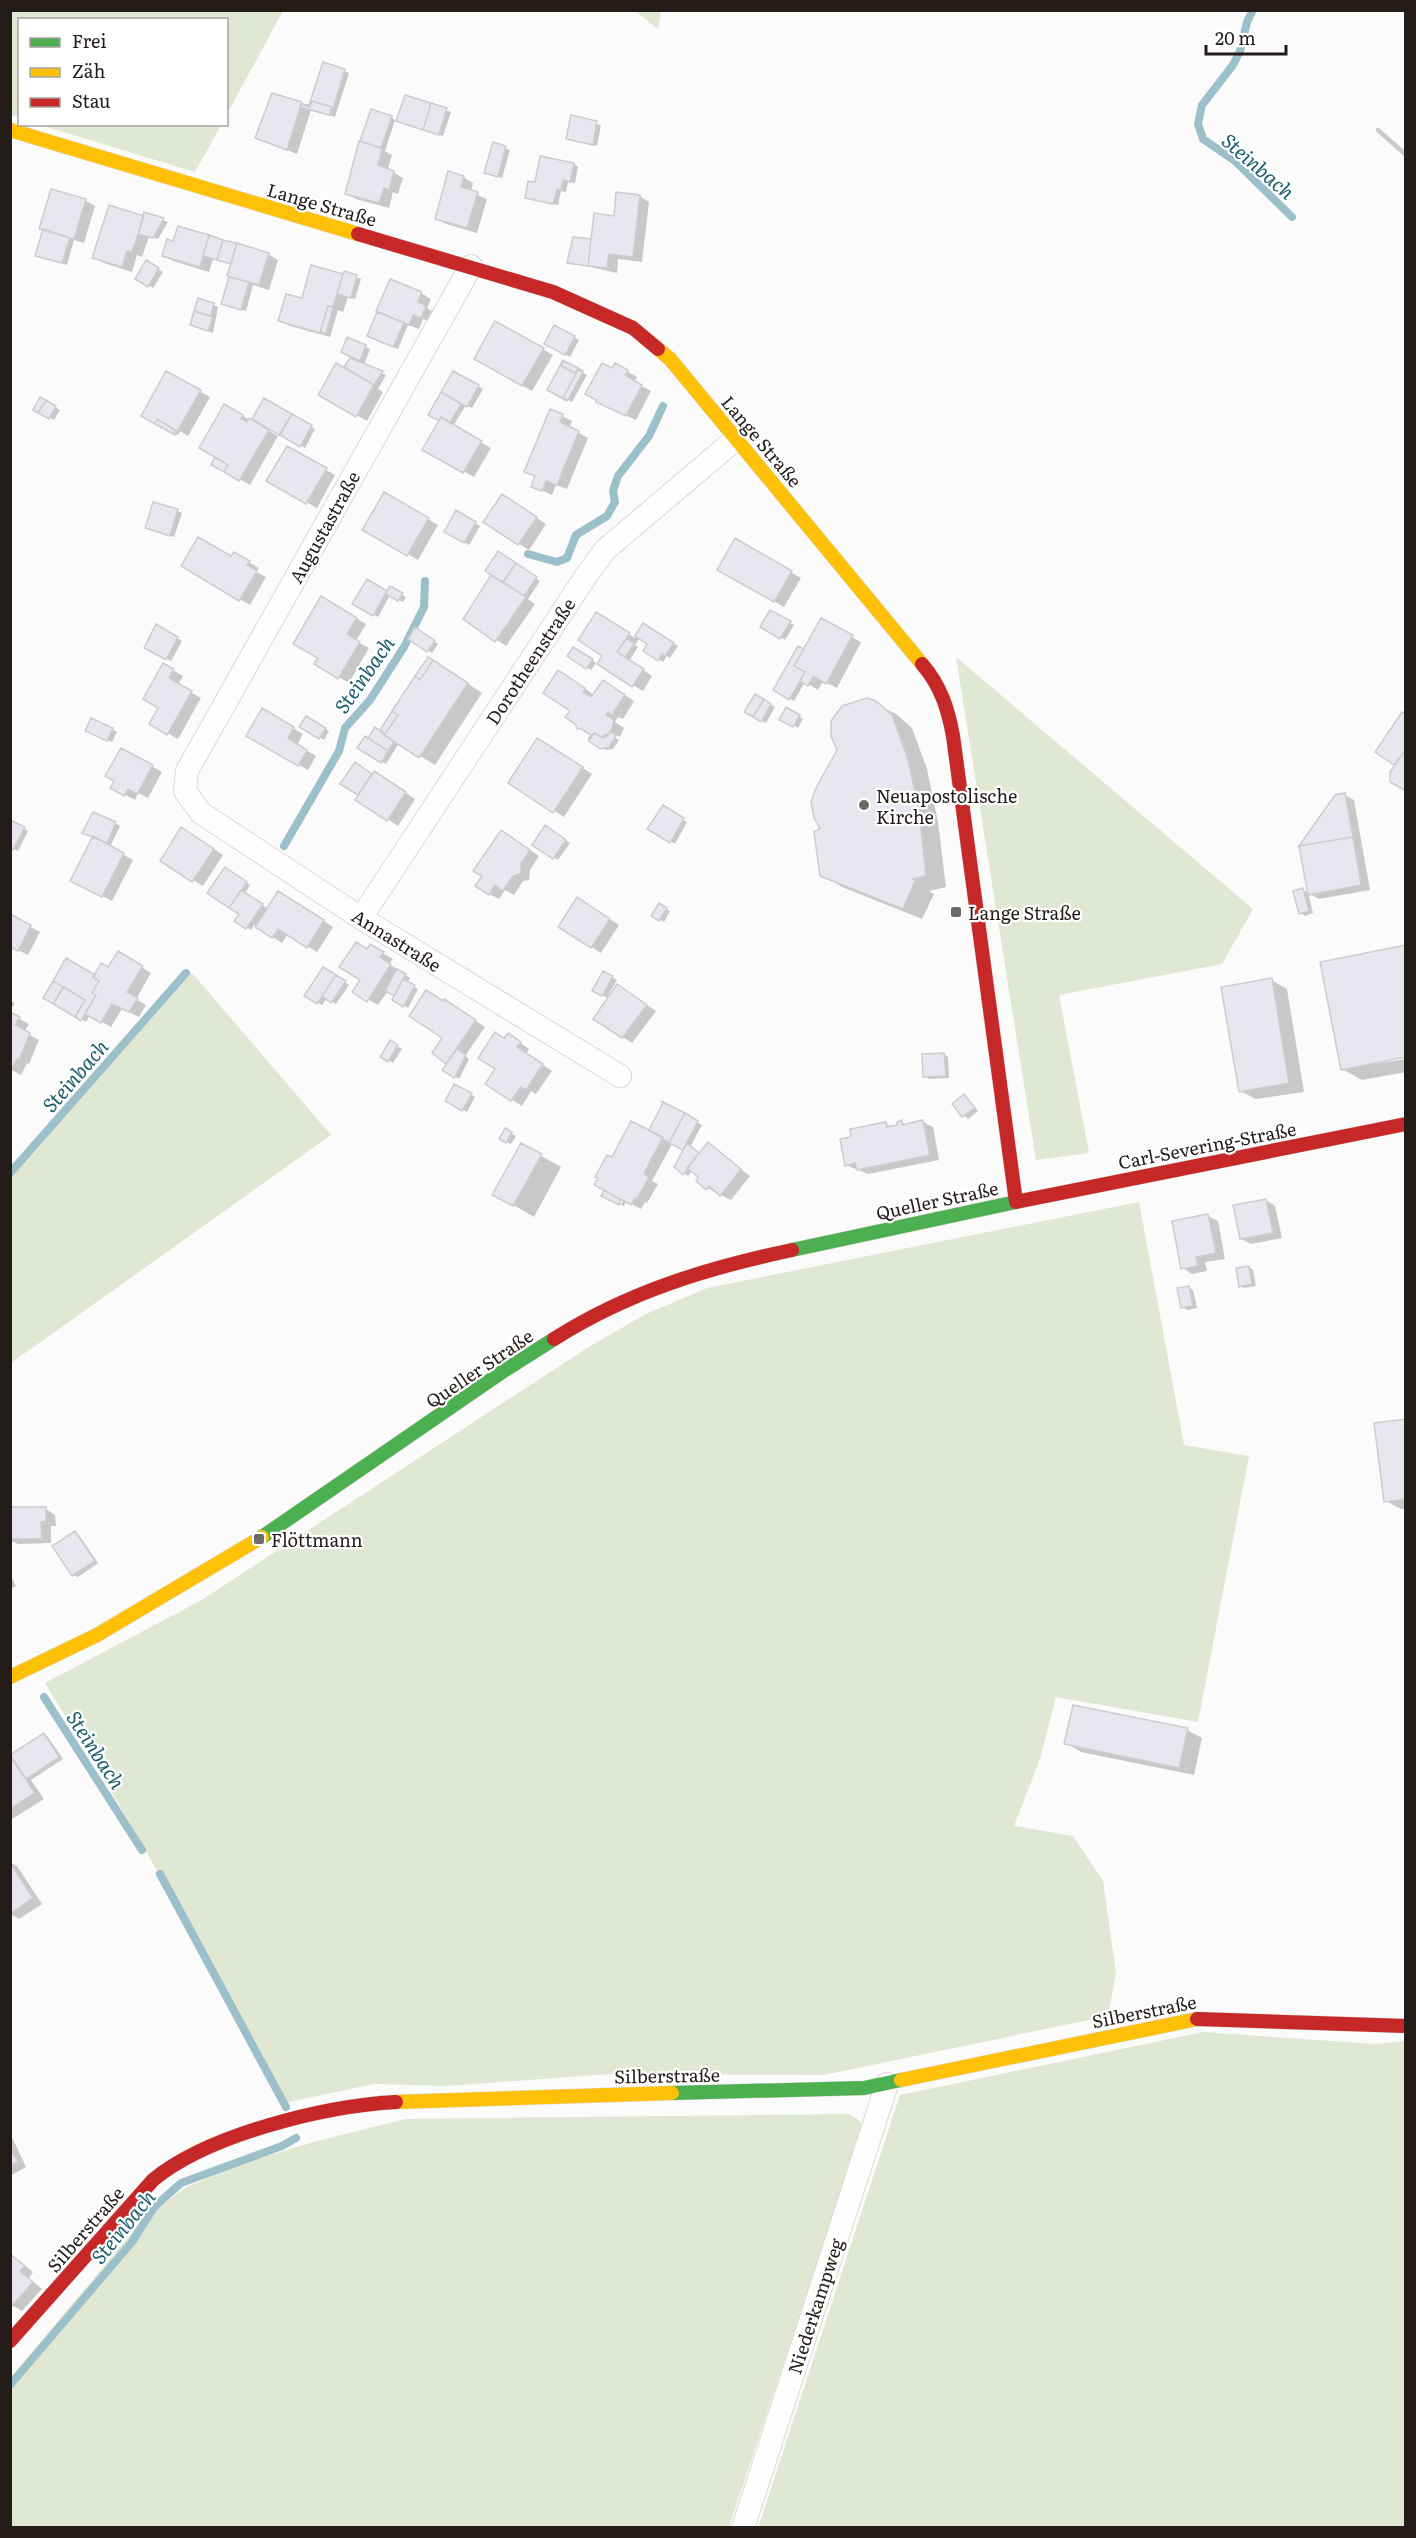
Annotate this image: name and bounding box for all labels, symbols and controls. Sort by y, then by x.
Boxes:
legend [18,18,228,126]
scale bar [1206,18,1286,56]
text: 20 m [1215,24,1256,51]
text: Frei [72,27,106,54]
text: Zäh [72,57,106,84]
text: Stau [72,87,110,114]
water label: Steinbach [1216,125,1302,205]
street label: Lange Straße [264,175,380,233]
street label: Lange Straße [715,389,809,493]
street label: Augustastraße [282,466,366,588]
street label: Dorotheenstraße [479,592,581,730]
water label: Steinbach [326,629,401,719]
place label: Neuapostolische Kirche [876,782,1017,830]
marker: Neuapostolische Kirche [857,798,871,812]
place label: Lange Straße [968,899,1081,926]
street label: Annastraße [347,902,447,978]
marker: Lange Straße [949,905,963,919]
water label: Steinbach [34,1032,114,1118]
street label: Carl-Severing-Straße [1116,1115,1298,1175]
street label: Queller Straße [873,1174,1001,1226]
street label: Queller Straße [420,1322,538,1414]
place label: Flöttmann [271,1526,363,1553]
marker: Flöttmann [252,1532,266,1546]
water label: Steinbach [60,1704,134,1794]
street label: Silberstraße [1089,1988,1199,2034]
street label: Silberstraße [614,2061,720,2089]
street label: Silberstraße [40,2180,130,2278]
water label: Steinbach [83,2182,161,2270]
street label: Niederkampweg [780,2234,850,2377]

